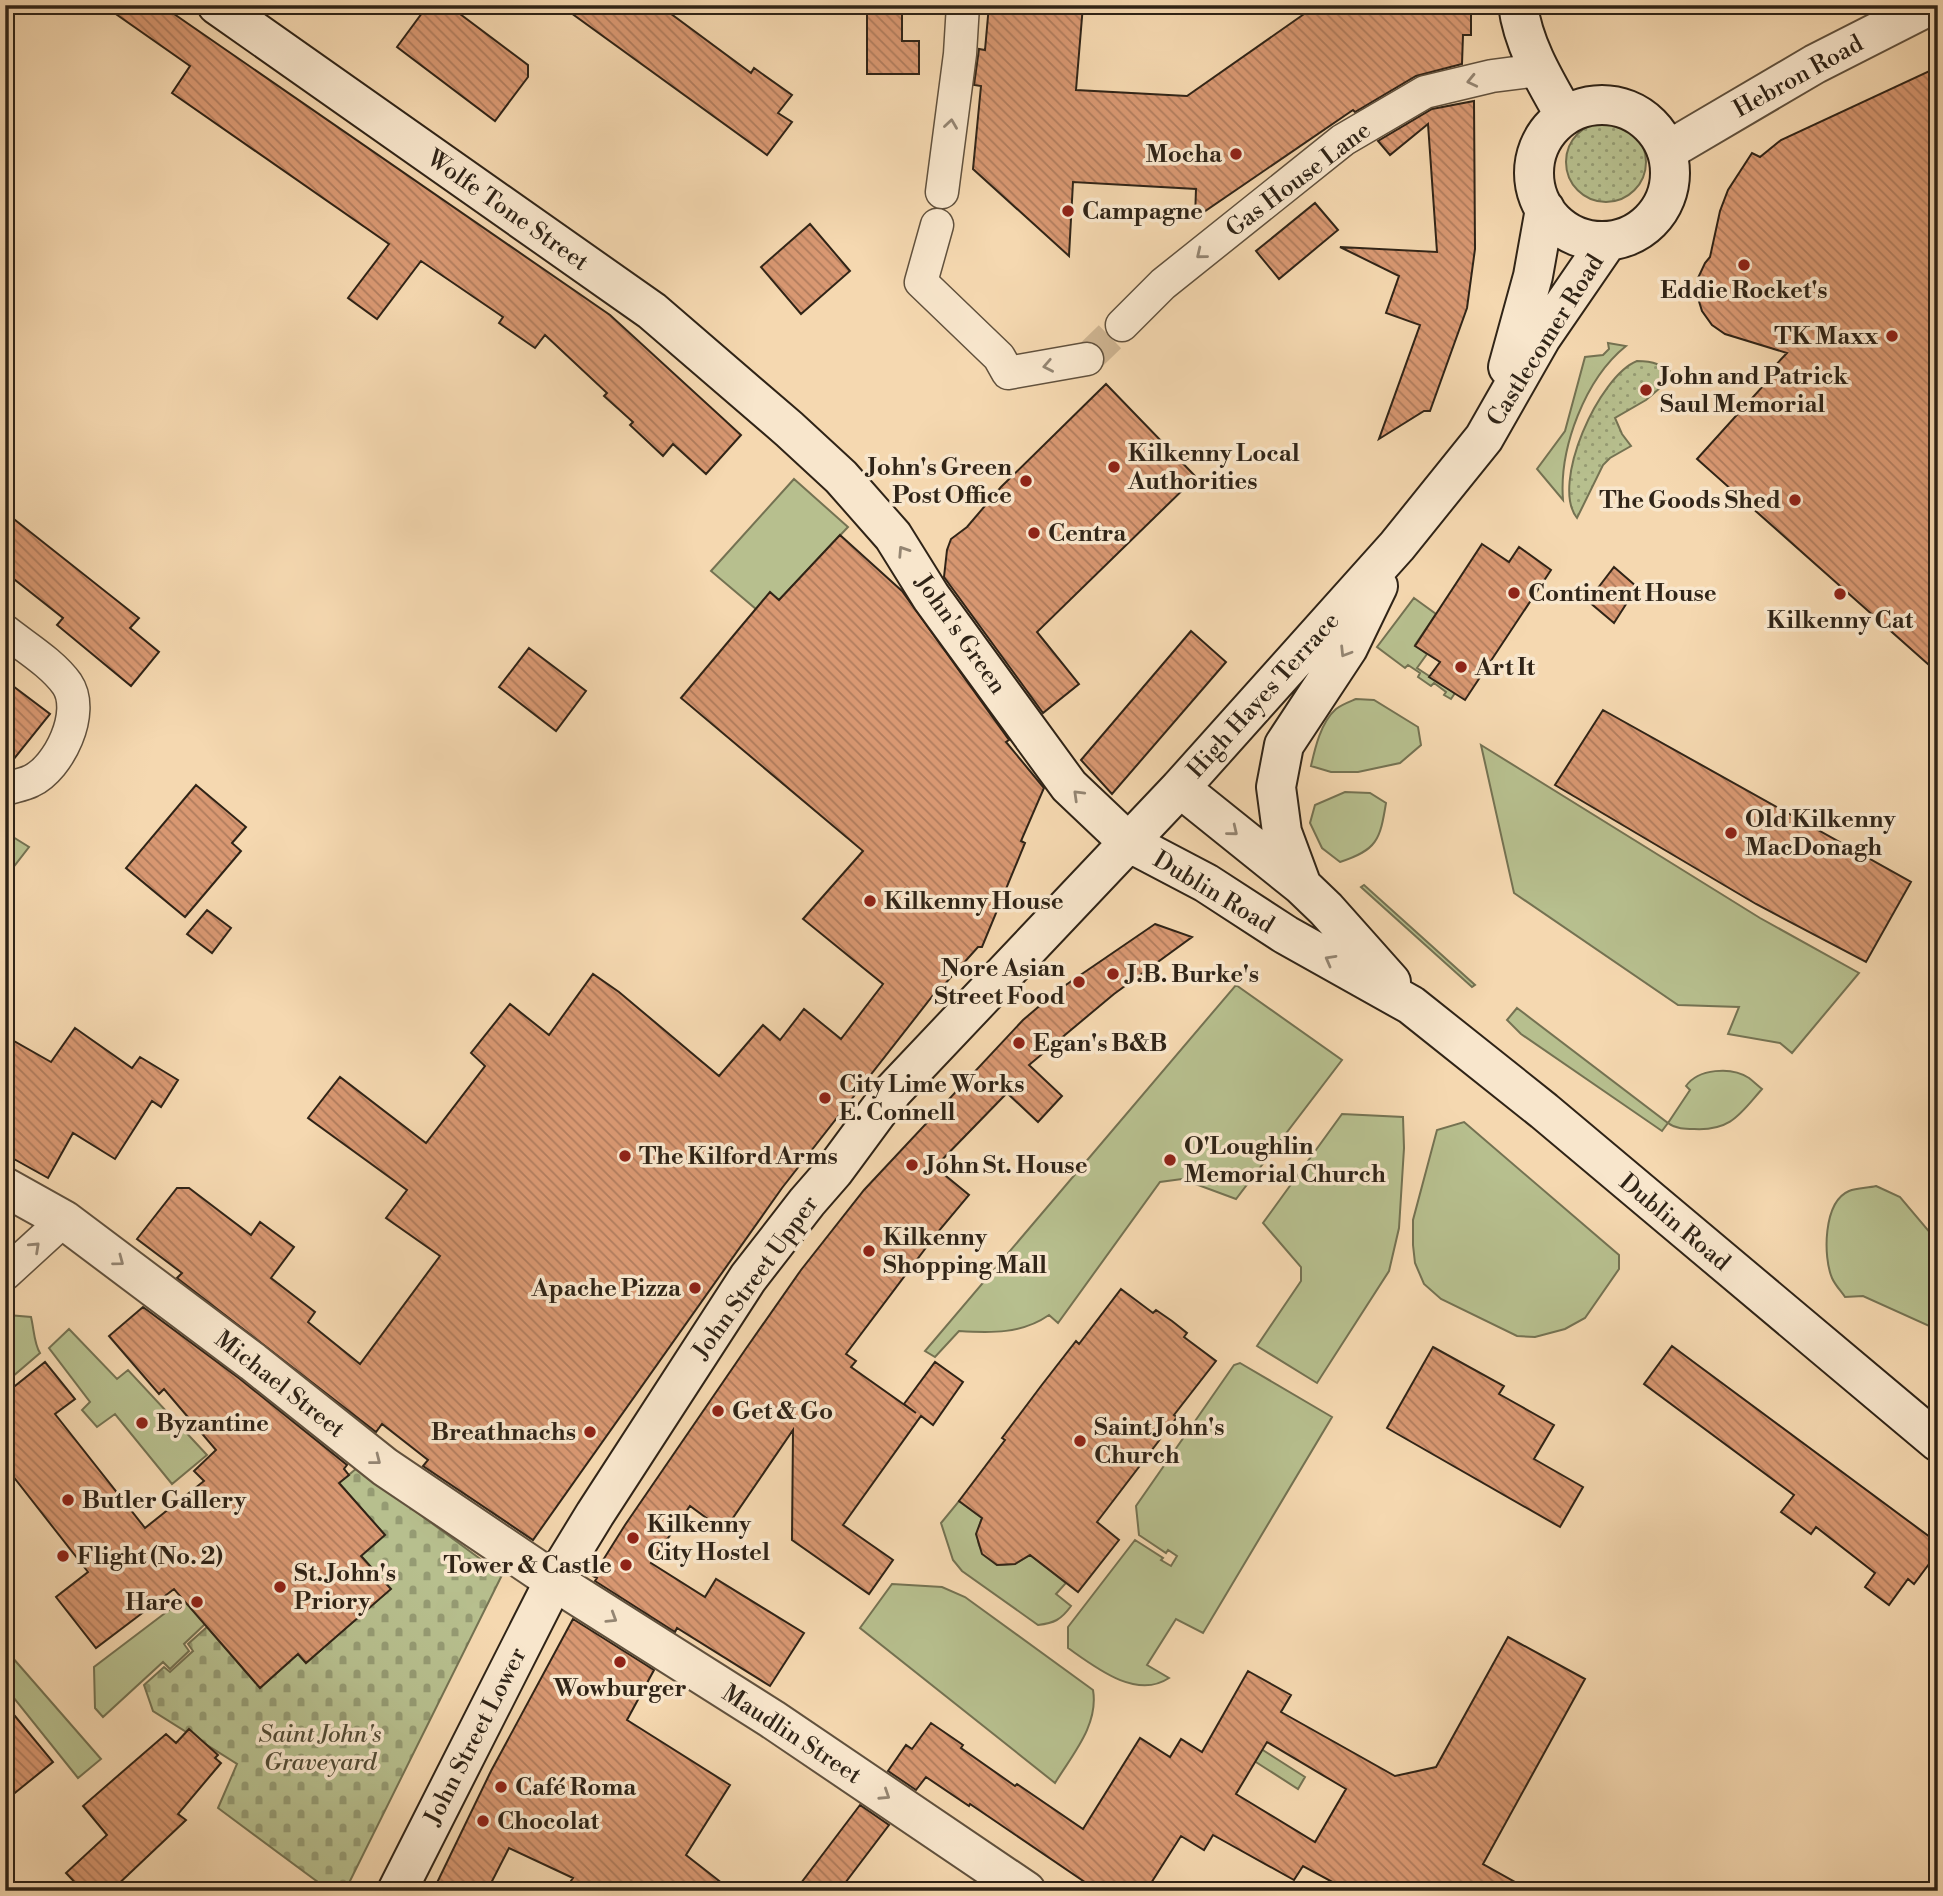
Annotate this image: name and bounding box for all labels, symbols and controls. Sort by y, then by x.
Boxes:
street label: Hebron Road [1728,29,1869,125]
one-way arrow [1466,72,1478,87]
street label: Gas House Lane [1220,116,1377,244]
one-way arrow [943,118,958,130]
place label: Mocha [1145,140,1223,170]
street label: Wolfe Tone Street [420,143,595,278]
marker: Mocha [1228,146,1244,162]
place label: Campagne [1082,197,1203,227]
marker: Campagne [1060,203,1076,219]
one-way arrow [1196,246,1209,258]
street label: Castlecomer Road [1481,249,1611,432]
marker: Eddie Rocket's [1736,257,1752,273]
place label: Eddie Rocket's [1660,276,1828,306]
place label: TK Maxx [1774,322,1878,352]
marker: TK Maxx [1884,328,1900,344]
one-way arrow [1042,358,1054,373]
place label: John and Patrick Saul Memorial [1657,362,1849,420]
marker: John and Patrick Saul Memorial [1638,382,1654,398]
place label: Kilkenny Local Authorities [1127,439,1300,497]
place label: John's Green Post Office [865,453,1012,511]
marker: Kilkenny Local Authorities [1106,459,1122,475]
marker: John's Green Post Office [1018,473,1034,489]
place label: The Goods Shed [1599,486,1781,516]
marker: The Goods Shed [1787,492,1803,508]
place label: Centra [1048,519,1127,549]
marker: Centra [1026,525,1042,541]
one-way arrow [898,545,911,558]
street label: John's Green [907,568,1013,700]
place label: Continent House [1528,579,1717,609]
marker: Continent House [1506,585,1522,601]
marker: Kilkenny Cat [1832,586,1848,602]
street label: High Hayes Terrace [1181,606,1346,785]
place label: Kilkenny Cat [1767,606,1914,636]
one-way arrow [1341,644,1354,657]
place label: Art It [1474,653,1535,683]
marker: Art It [1453,659,1469,675]
one-way arrow [1074,790,1087,803]
place label: Old Kilkenny MacDonagh [1745,805,1897,863]
one-way arrow [1225,822,1237,835]
marker: Old Kilkenny MacDonagh [1723,825,1739,841]
street label: Dublin Road [1147,845,1280,941]
place label: Kilkenny House [884,887,1064,917]
marker: Kilkenny House [862,893,878,909]
place label: Nore Asian Street Food [934,954,1065,1012]
one-way arrow [1325,954,1337,968]
place label: J.B. Burke's [1124,960,1259,990]
marker: J.B. Burke's [1105,966,1121,982]
marker: Nore Asian Street Food [1071,974,1087,990]
place label: Egan's B&B [1033,1029,1167,1059]
marker: Egan's B&B [1011,1035,1027,1051]
place label: City Lime Works E. Connell [839,1070,1025,1128]
marker: City Lime Works E. Connell [817,1090,833,1106]
place label: O'Loughlin Memorial Church [1184,1132,1386,1190]
place label: The Kilford Arms [639,1142,838,1172]
marker: The Kilford Arms [617,1148,633,1164]
place label: John St. House [923,1151,1088,1181]
marker: O'Loughlin Memorial Church [1162,1152,1178,1168]
marker: John St. House [904,1157,920,1173]
street label: Dublin Road [1613,1168,1736,1278]
street label: John Street Upper [686,1190,825,1366]
place label: Kilkenny Shopping Mall [883,1223,1047,1281]
one-way arrow [27,1243,40,1255]
marker: Kilkenny Shopping Mall [861,1243,877,1259]
one-way arrow [111,1253,123,1265]
place label: Apache Pizza [530,1274,682,1304]
marker: Apache Pizza [687,1280,703,1296]
street label: Michael Street [208,1325,351,1445]
place label: Get & Go [732,1397,833,1427]
marker: Get & Go [710,1403,726,1419]
place label: Byzantine [156,1409,269,1439]
place label: Saint John's Church [1094,1413,1225,1471]
marker: Byzantine [134,1415,150,1431]
place label: Breathnachs [431,1418,576,1448]
marker: Breathnachs [582,1424,598,1440]
marker: Saint John's Church [1072,1433,1088,1449]
one-way arrow [368,1452,381,1465]
place label: Butler Gallery [82,1486,247,1516]
marker: Butler Gallery [60,1492,76,1508]
place label: Kilkenny City Hostel [647,1510,770,1568]
marker: Kilkenny City Hostel [625,1530,641,1546]
place label: Flight (No. 2) [77,1542,223,1572]
marker: Flight (No. 2) [55,1548,71,1564]
place label: Tower & Castle [444,1551,612,1581]
marker: Tower & Castle [618,1557,634,1573]
place label: St. John's Priory [294,1559,396,1617]
marker: St. John's Priory [272,1579,288,1595]
place label: Hare [125,1588,183,1618]
marker: Hare [189,1594,205,1610]
one-way arrow [604,1609,617,1622]
street label: John Street Lower [418,1643,534,1831]
marker: Wowburger [612,1654,628,1670]
place label: Wowburger [552,1674,687,1704]
street label: Maudlin Street [716,1679,867,1791]
park label: Saint John's Graveyard [258,1720,382,1778]
place label: Café Roma [515,1773,637,1803]
marker: Café Roma [493,1779,509,1795]
one-way arrow [877,1787,890,1799]
place label: Chocolat [497,1807,600,1837]
marker: Chocolat [475,1813,491,1829]

